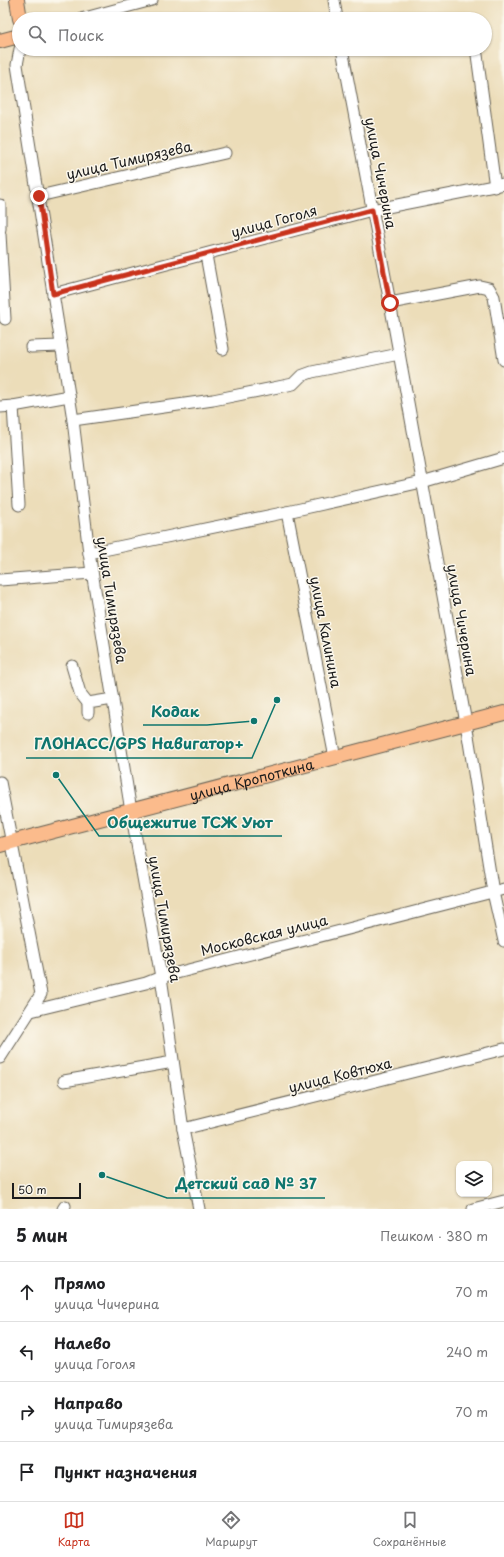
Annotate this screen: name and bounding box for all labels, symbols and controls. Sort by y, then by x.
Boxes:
search box [12,12,492,56]
icon: search [26,23,48,45]
text: Поиск [58,23,104,46]
street label: улица Чичерина [360,115,402,231]
street label: улица Тимирязева [64,135,194,185]
route end [30,187,48,205]
street label: улица Гоголя [229,199,319,243]
route start [381,294,399,312]
street label: улица Тимирязева [92,535,132,665]
street label: улица Чичерина [442,562,482,678]
street label: улица Калинина [305,574,347,690]
callout: Кодак [143,698,207,725]
text: Кодак [151,699,200,722]
callout: ГЛОНАСС/GPS Навигатор+ [26,731,252,758]
text: ГЛОНАСС/GPS Навигатор+ [34,731,244,754]
street label: улица Кропоткина [187,753,316,805]
callout: Общежитие ТСЖ Уют [99,809,282,836]
text: Общежитие ТСЖ Уют [107,810,274,833]
street label: улица Тимирязева [144,854,187,984]
street label: Московская улица [198,909,330,961]
street label: улица Ковтюха [286,1052,394,1098]
map controls [456,1161,492,1197]
button: layers [456,1161,492,1197]
callout: Детский сад № 37 [167,1171,325,1198]
text: Детский сад № 37 [174,1171,317,1194]
scale bar [12,1181,81,1200]
text: 50 m [18,1181,47,1198]
text: 5 мин [16,1222,68,1248]
text: Пешком · 380 m [380,1226,488,1245]
text: Прямо [54,1271,105,1294]
icon: ahead [16,1281,38,1303]
text: 70 m [455,1282,488,1301]
text: улица Чичерина [54,1294,159,1313]
text: Налево [54,1331,111,1354]
icon: left [16,1341,38,1363]
text: 240 m [446,1342,488,1361]
text: улица Гоголя [54,1354,136,1373]
text: Направо [54,1391,123,1414]
icon: right [16,1401,38,1423]
text: 70 m [455,1402,488,1421]
text: улица Тимирязева [54,1414,173,1433]
text: Пункт назначения [54,1460,197,1483]
icon: arrive [16,1461,38,1483]
tab: Карта [58,1509,90,1550]
tab: Маршрут [205,1509,257,1550]
tab: Сохранённые [373,1509,446,1550]

